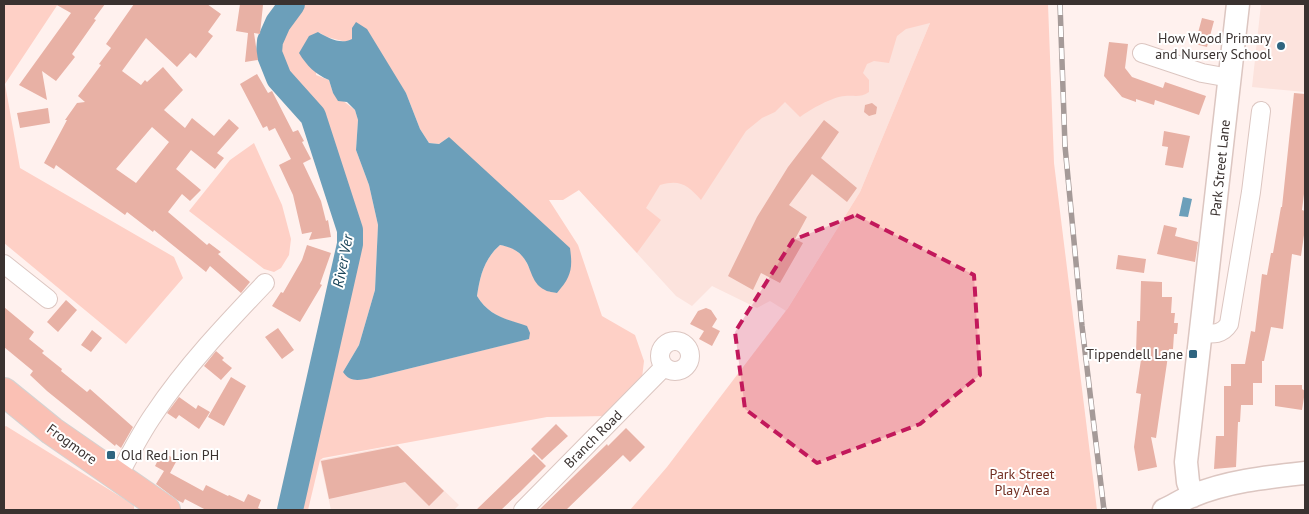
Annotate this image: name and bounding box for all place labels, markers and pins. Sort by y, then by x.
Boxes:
place label: How Wood Primary and Nursery School [1155,29,1271,63]
marker: How Wood Primary and Nursery School [1275,40,1287,52]
place label: Tippendell Lane [1086,345,1183,363]
marker: Tippendell Lane [1187,348,1199,360]
place label: Old Red Lion PH [121,446,219,464]
marker: Old Red Lion PH [105,449,117,461]

